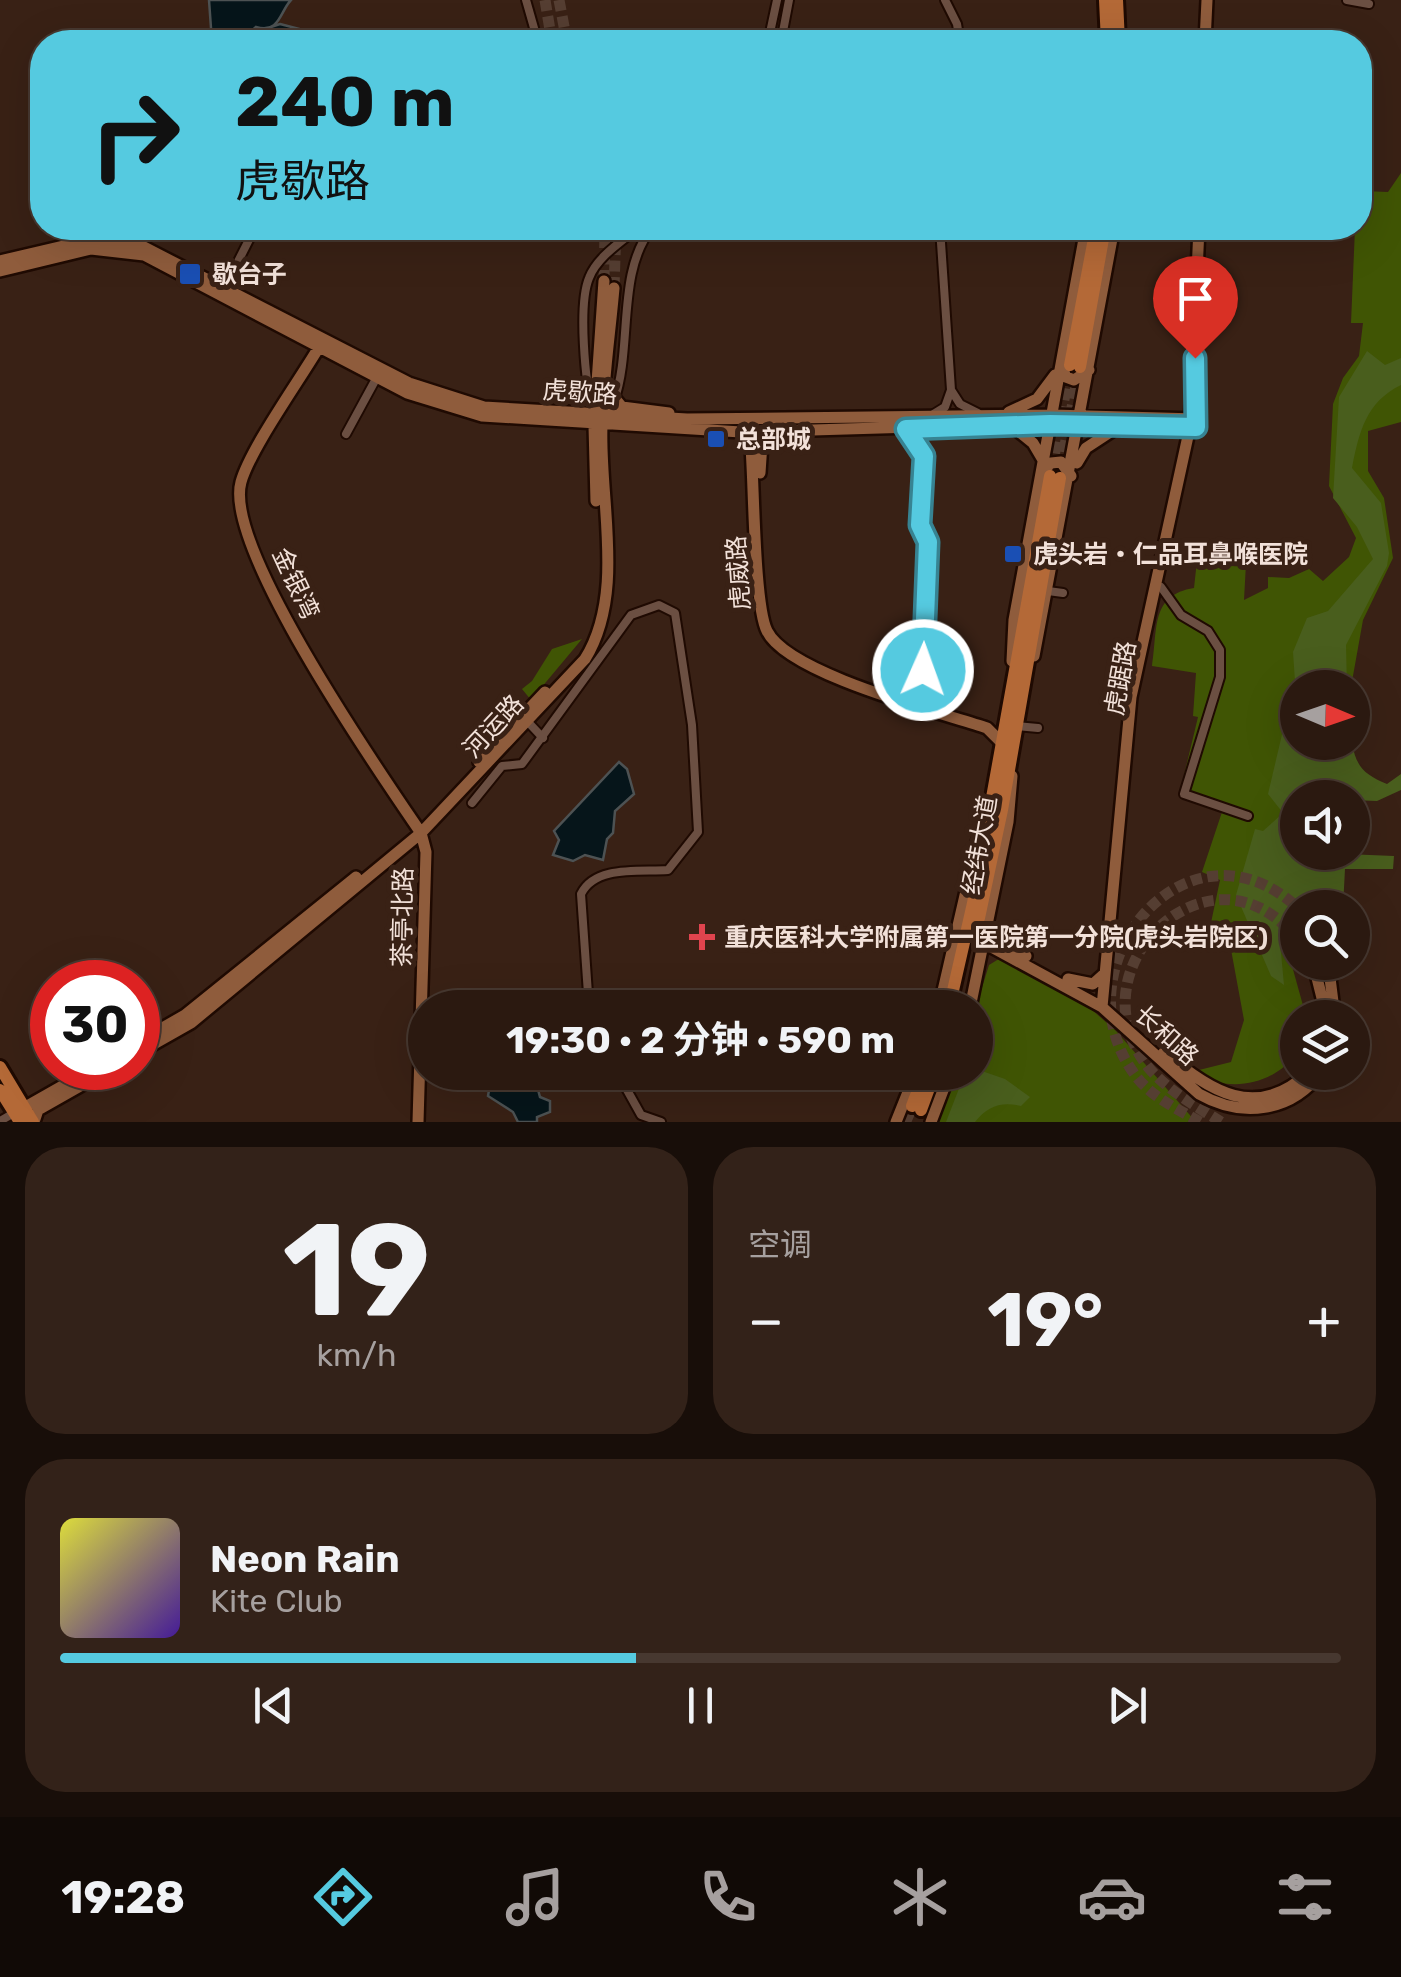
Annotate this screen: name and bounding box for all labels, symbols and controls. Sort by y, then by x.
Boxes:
text: 240 m [235,61,455,144]
icon: right [70,70,200,200]
text: 虎歇路 [235,155,370,208]
pin [1153,256,1238,359]
place label: 歇台子 [212,260,287,289]
marker: 歇台子 [177,261,203,287]
icon: arrive [1168,271,1223,326]
street label: 虎歇路 [542,375,618,410]
place label: 总部城 [736,425,811,454]
marker: 总部城 [705,428,727,450]
street label: 虎威路 [721,535,756,611]
place label: 虎头岩‧仁品耳鼻喉医院 [1033,540,1308,569]
street label: 金银湾 [267,543,325,623]
marker: 虎头岩‧仁品耳鼻喉医院 [1002,543,1024,565]
position arrow [871,618,975,722]
street label: 虎踞路 [1100,639,1141,718]
north arrow [1280,670,1370,760]
map controls [1280,670,1370,1090]
street label: 河运路 [457,689,530,764]
button: sound [1280,780,1370,870]
street label: 经纬大道 [957,793,1002,897]
street label: 茶亭北路 [387,867,418,967]
button: search [1280,890,1370,980]
place label: 重庆医科大学附属第一医院第一分院(虎头岩院区) [724,923,1268,952]
marker: 重庆医科大学附属第一医院第一分院(虎头岩院区) [689,924,715,950]
speed limit sign: 30 [30,960,160,1090]
street label: 长和路 [1129,999,1204,1071]
button: layers [1280,1000,1370,1090]
text: 19:30 · 2 分钟 · 590 m [506,1017,895,1063]
text: 19 [283,1193,430,1348]
text: 空调 [748,1226,812,1264]
text: 19° [987,1276,1103,1365]
text: − [748,1288,784,1353]
text: + [1307,1288,1341,1353]
text: km/h [317,1336,396,1374]
text: Neon Rain [210,1536,400,1582]
text: Kite Club [210,1582,343,1620]
icon: previous [246,1678,301,1733]
icon: pause [673,1678,728,1733]
icon: next [1100,1678,1155,1733]
icon: directions [308,1862,378,1932]
icon: music [500,1862,570,1932]
icon: phone [693,1862,763,1932]
icon: climate [885,1862,955,1932]
icon: car [1077,1862,1147,1932]
icon: filters [1270,1862,1340,1932]
text: 19:28 [61,1871,185,1924]

